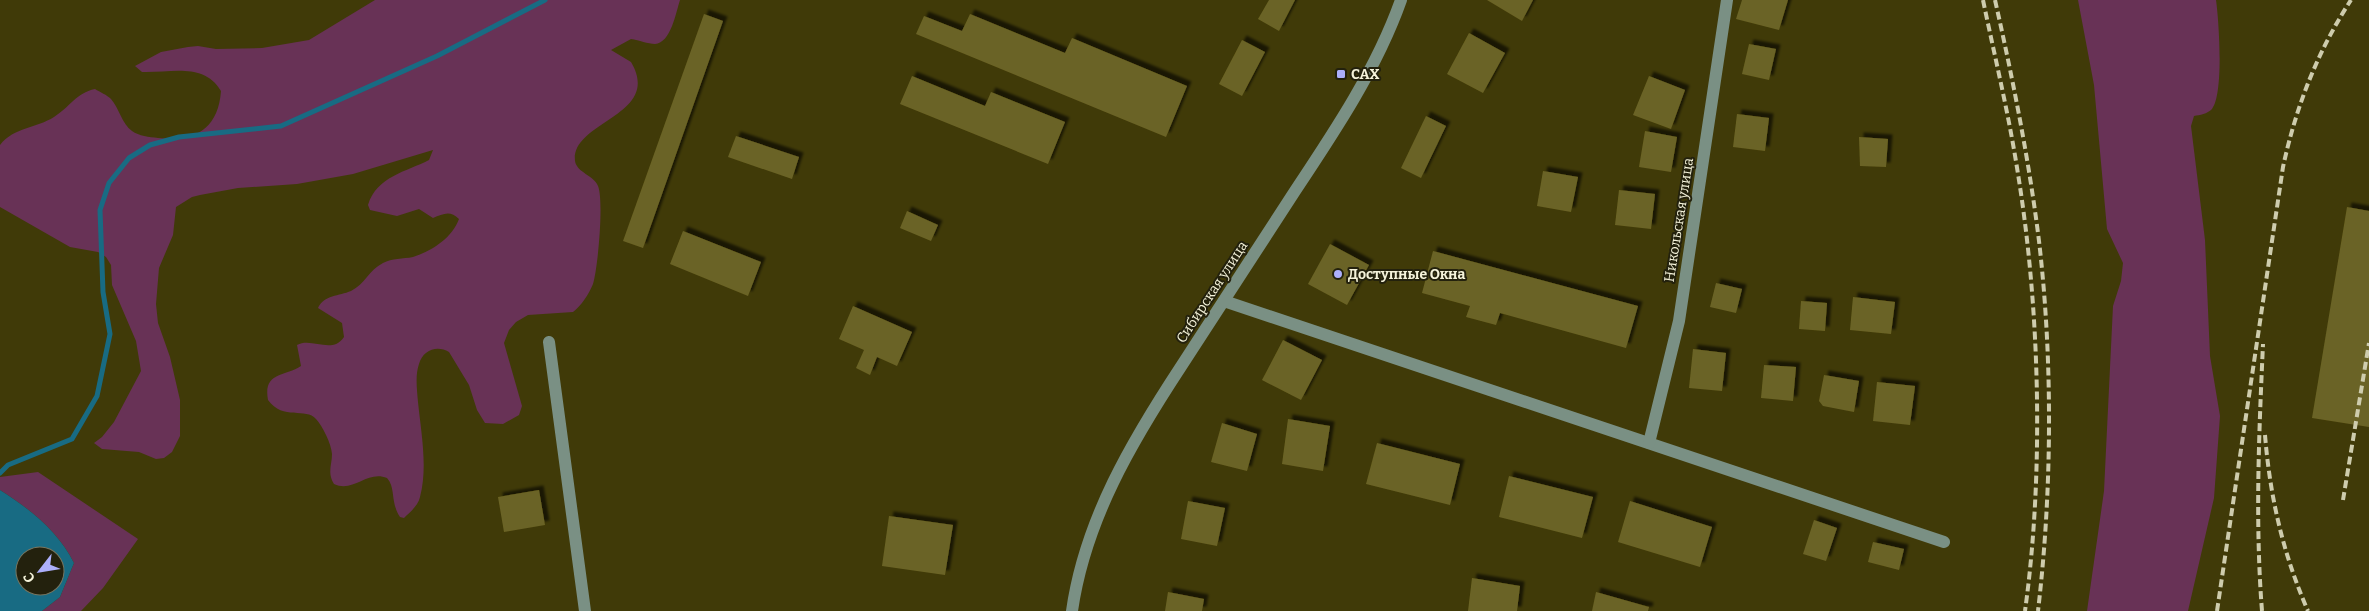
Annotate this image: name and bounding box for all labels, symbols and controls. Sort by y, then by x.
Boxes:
place label: САХ [1351,66,1379,83]
marker: САХ [1335,68,1347,80]
street label: Никольская улица [1661,156,1697,283]
street label: Сибирская улица [1173,238,1251,346]
place label: Доступные Окна [1348,266,1466,283]
marker: Доступные Окна [1332,268,1344,280]
north arrow [15,546,65,596]
text: С [20,569,39,586]

